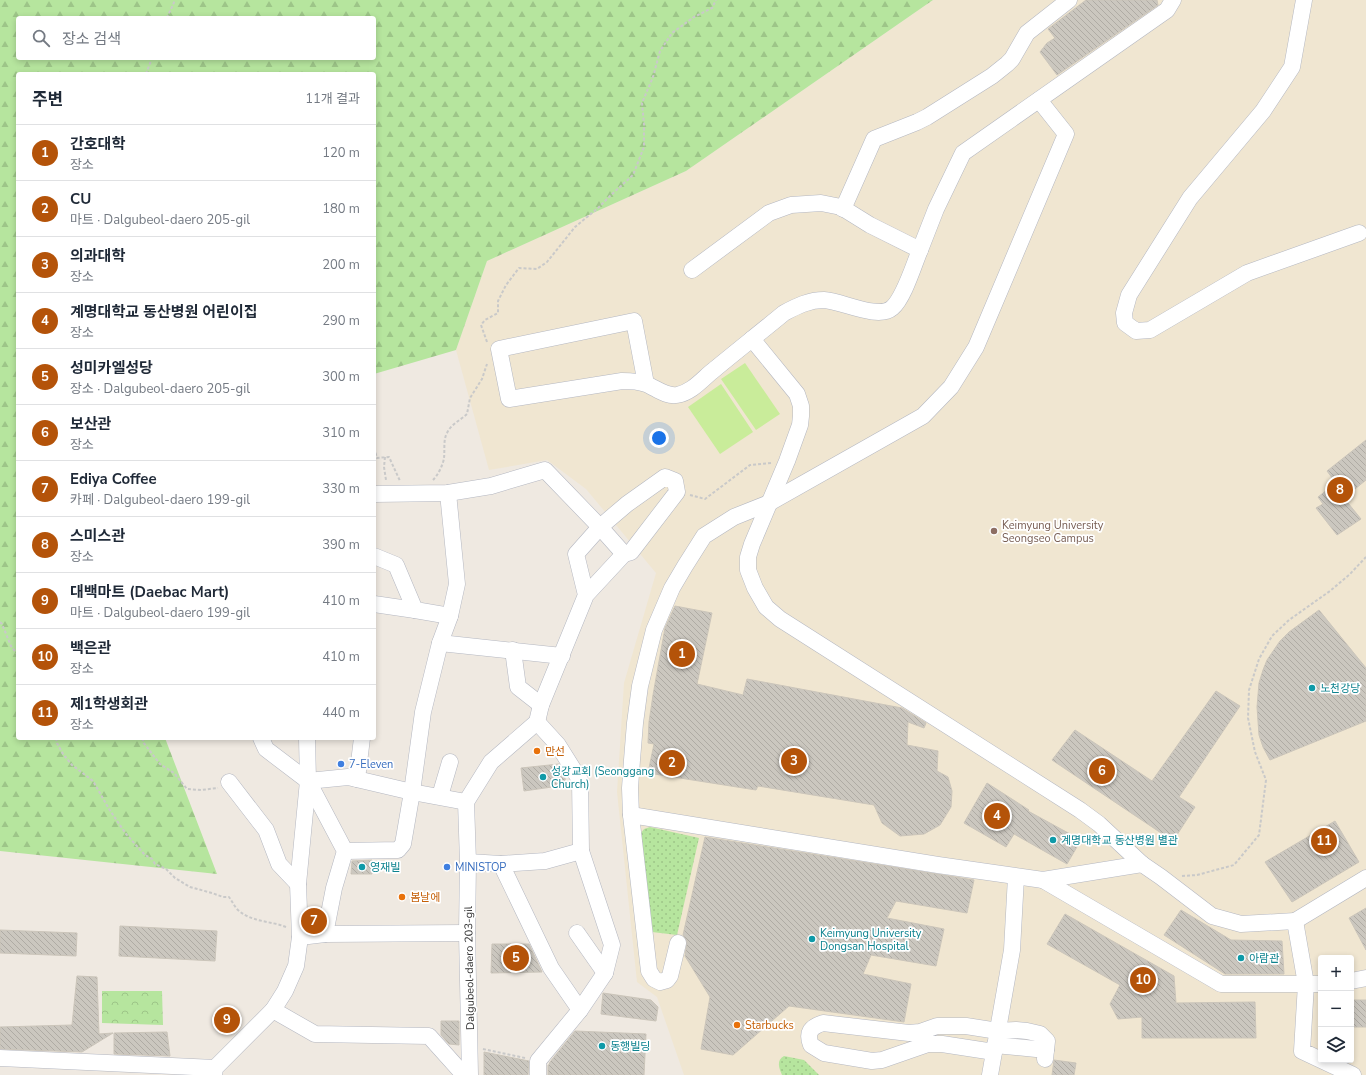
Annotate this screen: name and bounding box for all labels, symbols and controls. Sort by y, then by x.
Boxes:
search box [16,16,376,60]
icon: search [30,27,52,49]
text: 장소 검색 [62,29,121,49]
text: 주변 [32,88,63,111]
text: 11개 결과 [305,90,360,108]
text: 간호대학 [70,134,125,154]
text: 1 [41,144,49,162]
text: 120 m [322,144,360,162]
text: 장소 [70,156,94,174]
text: CU [70,189,91,209]
text: 2 [41,200,49,218]
text: 180 m [322,200,360,218]
text: 마트 · Dalgubeol-daero 205-gil [70,211,250,229]
text: 의과대학 [70,246,125,266]
text: 3 [41,256,49,274]
text: 200 m [322,256,360,274]
text: 장소 [70,268,94,286]
text: 계명대학교 동산병원 어린이집 [70,302,258,322]
text: 4 [41,312,49,330]
text: 290 m [322,312,360,330]
text: 장소 [70,324,94,342]
text: 성미카엘성당 [70,358,153,378]
text: 5 [41,368,49,386]
text: 300 m [322,368,360,386]
text: 장소 · Dalgubeol-daero 205-gil [70,380,250,398]
text: 보산관 [70,414,111,434]
text: 6 [41,424,49,442]
text: 310 m [322,424,360,442]
your location [649,428,669,448]
text: 장소 [70,436,94,454]
text: Ediya Coffee [70,469,157,489]
pin: 8 [1327,475,1353,505]
text: 7 [41,480,49,498]
text: 330 m [322,480,360,498]
text: 카페 · Dalgubeol-daero 199-gil [70,491,250,509]
place label: Keimyung University Seongseo Campus [1002,518,1104,546]
text: 스미스관 [70,526,125,546]
marker: Keimyung University Seongseo Campus [989,526,999,536]
text: 8 [41,536,49,554]
text: 390 m [322,536,360,554]
text: 장소 [70,548,94,566]
text: 대백마트 (Daebac Mart) [70,582,229,602]
text: 9 [41,592,49,610]
text: 410 m [322,592,360,610]
text: 마트 · Dalgubeol-daero 199-gil [70,604,250,622]
text: 백은관 [70,638,111,658]
pin: 1 [669,639,695,669]
text: 10 [37,648,53,666]
text: 410 m [322,648,360,666]
text: 장소 [70,660,94,678]
place label: 노천강당 [1320,681,1360,696]
marker: 노천강당 [1307,683,1317,693]
text: 제1학생회관 [70,694,148,714]
text: 11 [37,704,53,722]
text: 440 m [322,704,360,722]
text: 장소 [70,716,94,734]
place label: 만선 [545,744,565,759]
marker: 만선 [532,746,542,756]
pin: 3 [781,746,807,776]
pin: 2 [659,748,685,778]
pin: 6 [1089,756,1115,786]
place label: 7-Eleven [349,757,393,772]
marker: 7-Eleven [336,759,346,769]
place label: 성강교회 (Seonggang Church) [551,764,654,792]
marker: 성강교회 (Seonggang Church) [538,772,548,782]
pin: 4 [984,801,1010,831]
pin: 11 [1311,826,1337,856]
place label: 계명대학교 동산병원 별관 [1061,833,1178,848]
marker: 계명대학교 동산병원 별관 [1048,835,1058,845]
place label: 영재빌 [370,860,400,875]
place label: MINISTOP [455,860,506,875]
marker: 영재빌 [357,862,367,872]
marker: MINISTOP [442,862,452,872]
place label: 봄날에 [410,890,440,905]
marker: 봄날에 [397,892,407,902]
street label: Dalgubeol-daero 203-gil [461,905,478,1030]
pin: 7 [301,906,327,936]
place label: Keimyung University Dongsan Hospital [820,926,922,954]
marker: Keimyung University Dongsan Hospital [807,934,817,944]
pin: 5 [503,943,529,973]
place label: 아람관 [1249,951,1279,966]
marker: 아람관 [1236,953,1246,963]
map controls [1318,955,1354,1063]
button: + [1318,955,1354,991]
pin: 10 [1130,965,1156,995]
button: − [1318,991,1354,1027]
pin: 9 [214,1005,240,1035]
place label: Starbucks [745,1018,794,1033]
marker: Starbucks [732,1020,742,1030]
button: layers [1318,1027,1354,1063]
place label: 동행빌딩 [610,1039,650,1054]
marker: 동행빌딩 [597,1041,607,1051]

